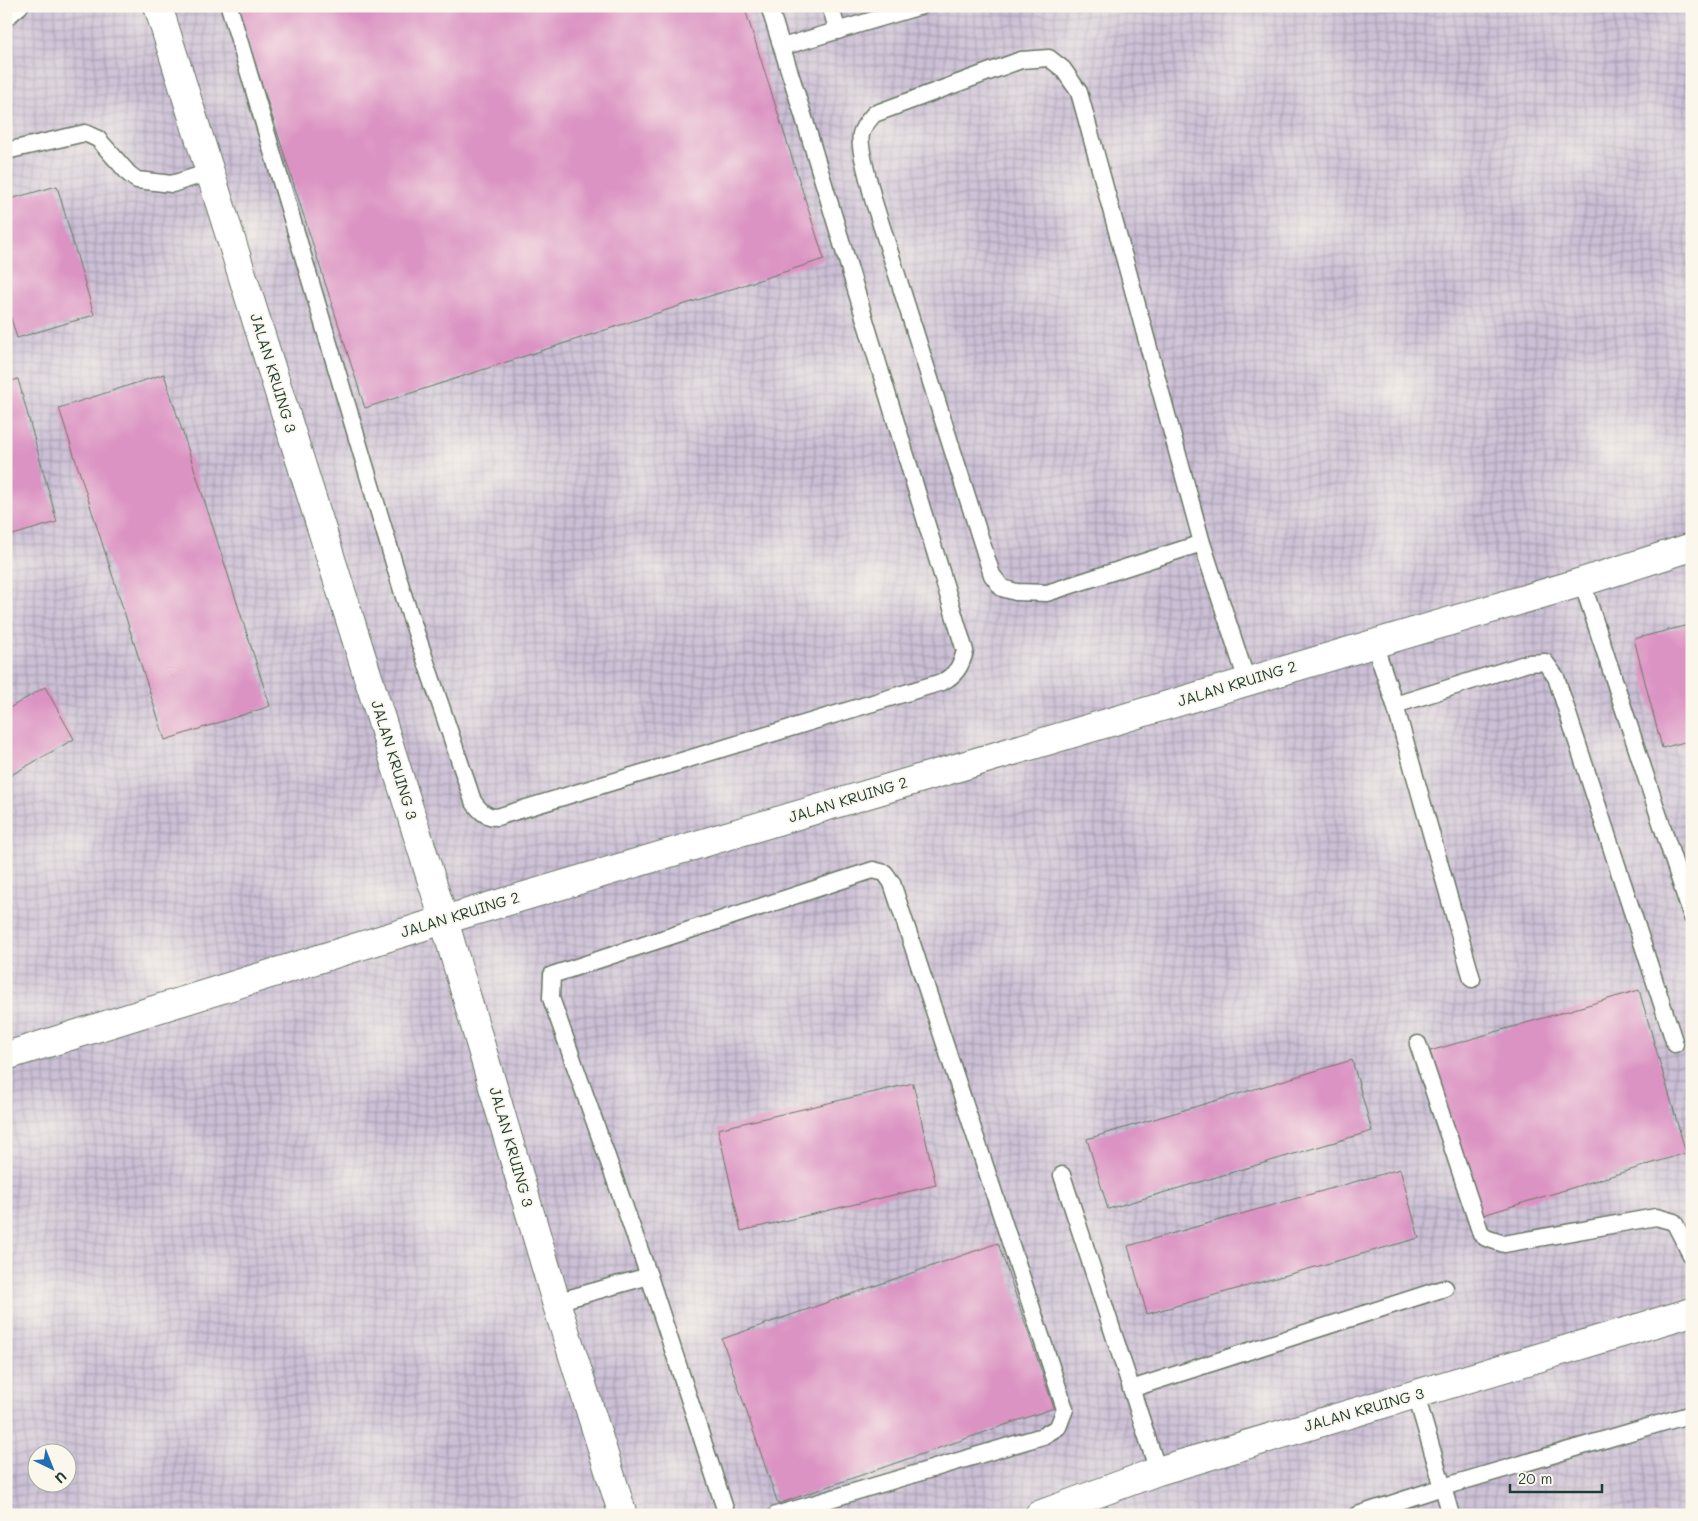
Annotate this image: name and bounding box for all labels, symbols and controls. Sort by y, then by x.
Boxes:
street label: JALAN KRUING 3 [246,311,302,435]
street label: JALAN KRUING 2 [1175,655,1299,711]
street label: JALAN KRUING 3 [367,698,423,822]
street label: JALAN KRUING 2 [786,771,910,827]
street label: JALAN KRUING 2 [398,886,522,942]
street label: JALAN KRUING 3 [485,1084,539,1209]
street label: JALAN KRUING 3 [1301,1382,1426,1436]
north arrow [28,1444,78,1494]
scale bar [1510,1461,1603,1493]
text: U [51,1468,71,1488]
text: 20 m [1518,1468,1552,1488]

